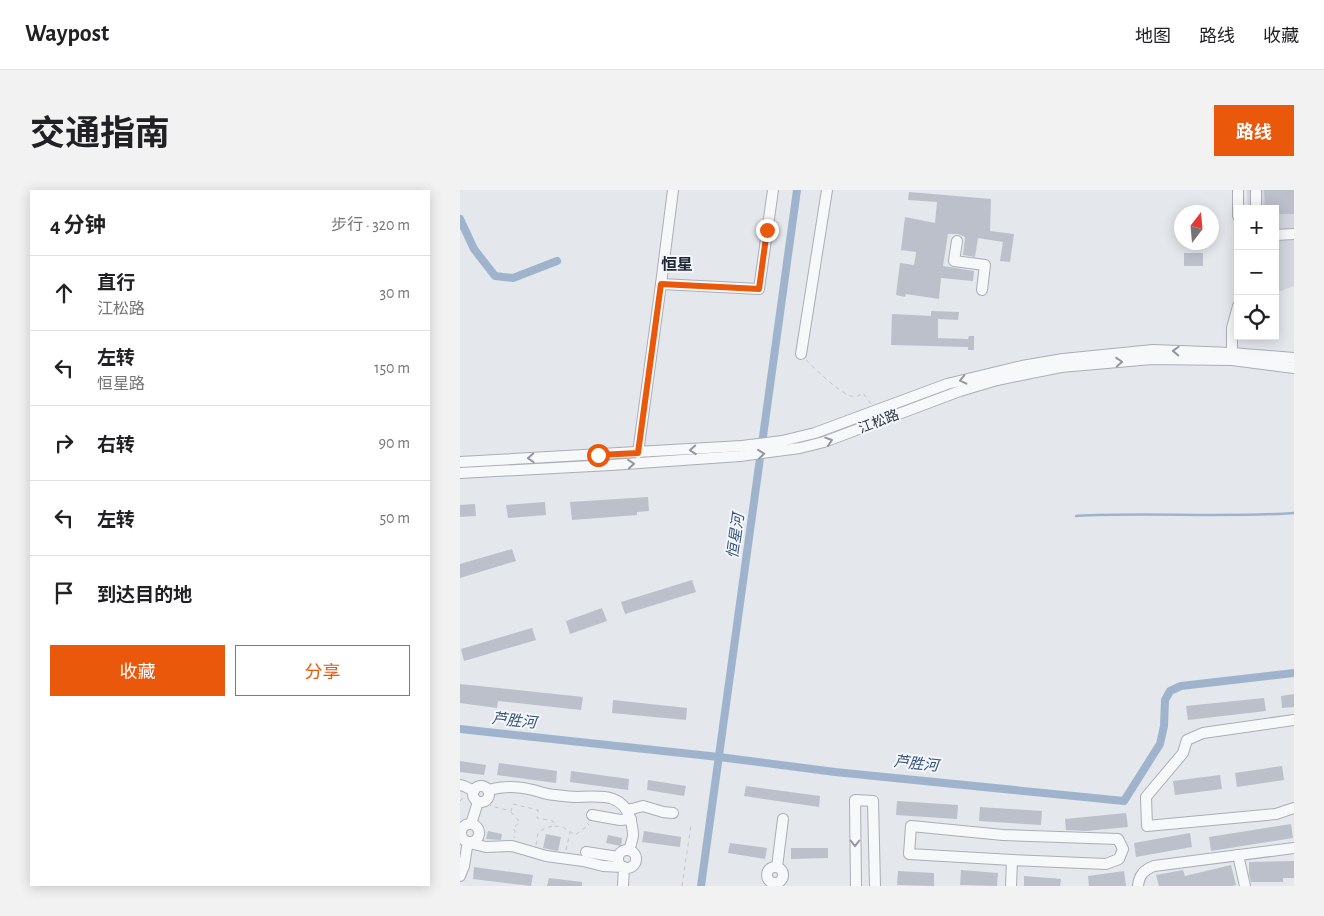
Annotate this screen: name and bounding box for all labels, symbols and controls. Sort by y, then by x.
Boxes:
text: Waypost [25,22,109,46]
text: 地图 [1135,28,1171,46]
text: 路线 [1199,28,1235,46]
text: 收藏 [1263,28,1299,46]
button: 路线 [1214,105,1294,156]
text: 交通指南 [30,117,170,152]
north arrow [1174,205,1219,250]
map controls [1234,205,1279,340]
button: + [1234,205,1279,250]
text: 4 分钟 [50,215,106,236]
text: 步行 · 320 m [331,217,410,233]
route end [756,219,779,242]
button: − [1234,250,1279,295]
district label: 恒星 [661,256,693,273]
text: 直行 [97,274,135,293]
icon: ahead [50,279,78,307]
text: 30 m [380,285,410,301]
button: locate [1234,295,1279,340]
text: 江松路 [97,301,145,317]
one-way arrow [1171,345,1179,356]
text: 左转 [97,349,135,368]
icon: left [50,354,78,382]
one-way arrow [1115,357,1123,368]
text: 150 m [374,360,410,376]
one-way arrow [959,374,968,385]
text: 恒星路 [97,376,145,392]
street label: 江松路 [857,407,901,436]
icon: right [50,429,78,457]
text: 90 m [379,435,410,451]
text: 右转 [97,436,135,455]
one-way arrow [824,436,832,446]
route start [587,444,610,467]
one-way arrow [689,444,697,455]
one-way arrow [757,449,765,460]
one-way arrow [527,453,535,464]
one-way arrow [627,459,635,470]
icon: left [50,504,78,532]
text: 50 m [379,510,410,526]
water label: 恒星河 [724,510,747,559]
text: 左转 [97,511,135,530]
icon: arrive [50,579,78,607]
text: 到达目的地 [97,586,192,605]
button: 收藏 [50,645,225,696]
button: 分享 [235,645,410,696]
water label: 芦胜河 [491,710,540,731]
water label: 芦胜河 [893,753,942,774]
one-way arrow [850,840,860,847]

